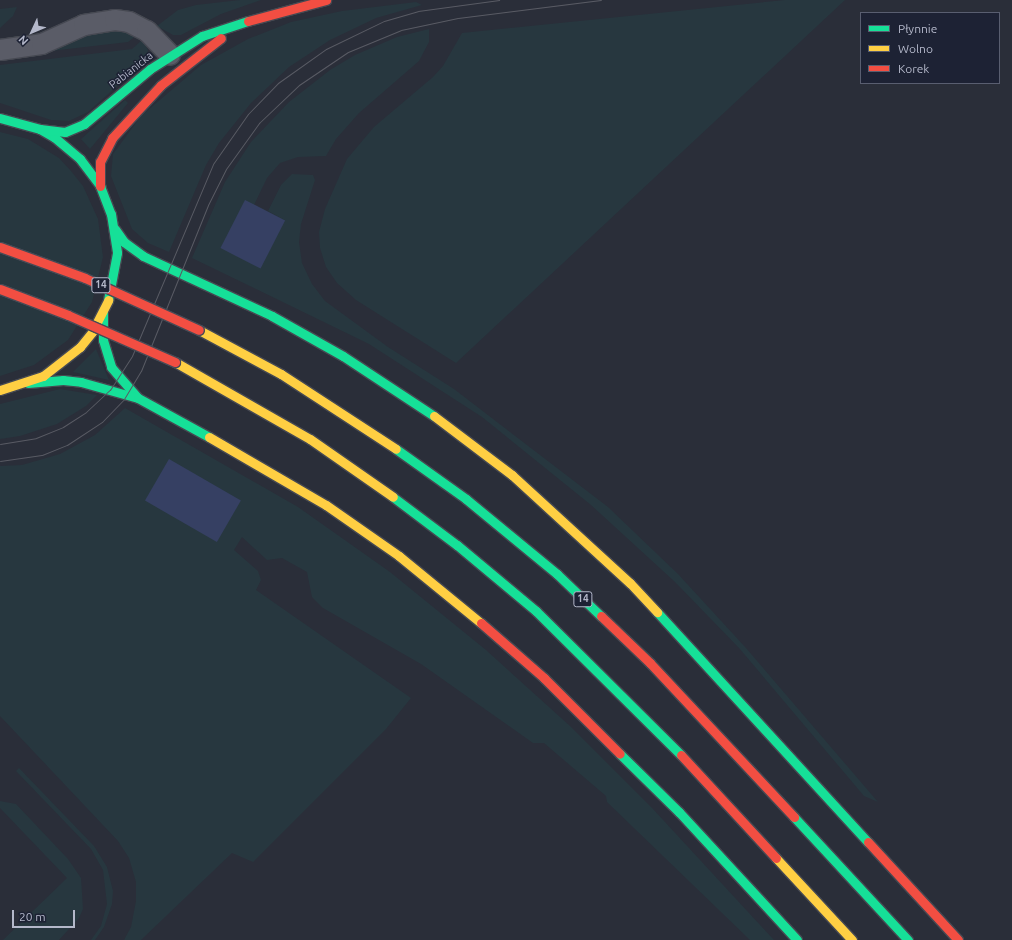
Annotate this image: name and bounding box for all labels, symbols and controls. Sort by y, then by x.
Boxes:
north arrow [12,12,52,52]
legend [860,12,1000,84]
text: Płynnie [898,22,937,35]
text: N [16,33,31,47]
text: Wolno [898,42,933,55]
street label: Pabianicka [106,49,156,91]
text: Korek [898,62,929,75]
road number: 14 [91,277,111,293]
road number: 14 [573,591,593,607]
scale bar [14,902,77,928]
text: 20 m [19,910,46,923]

